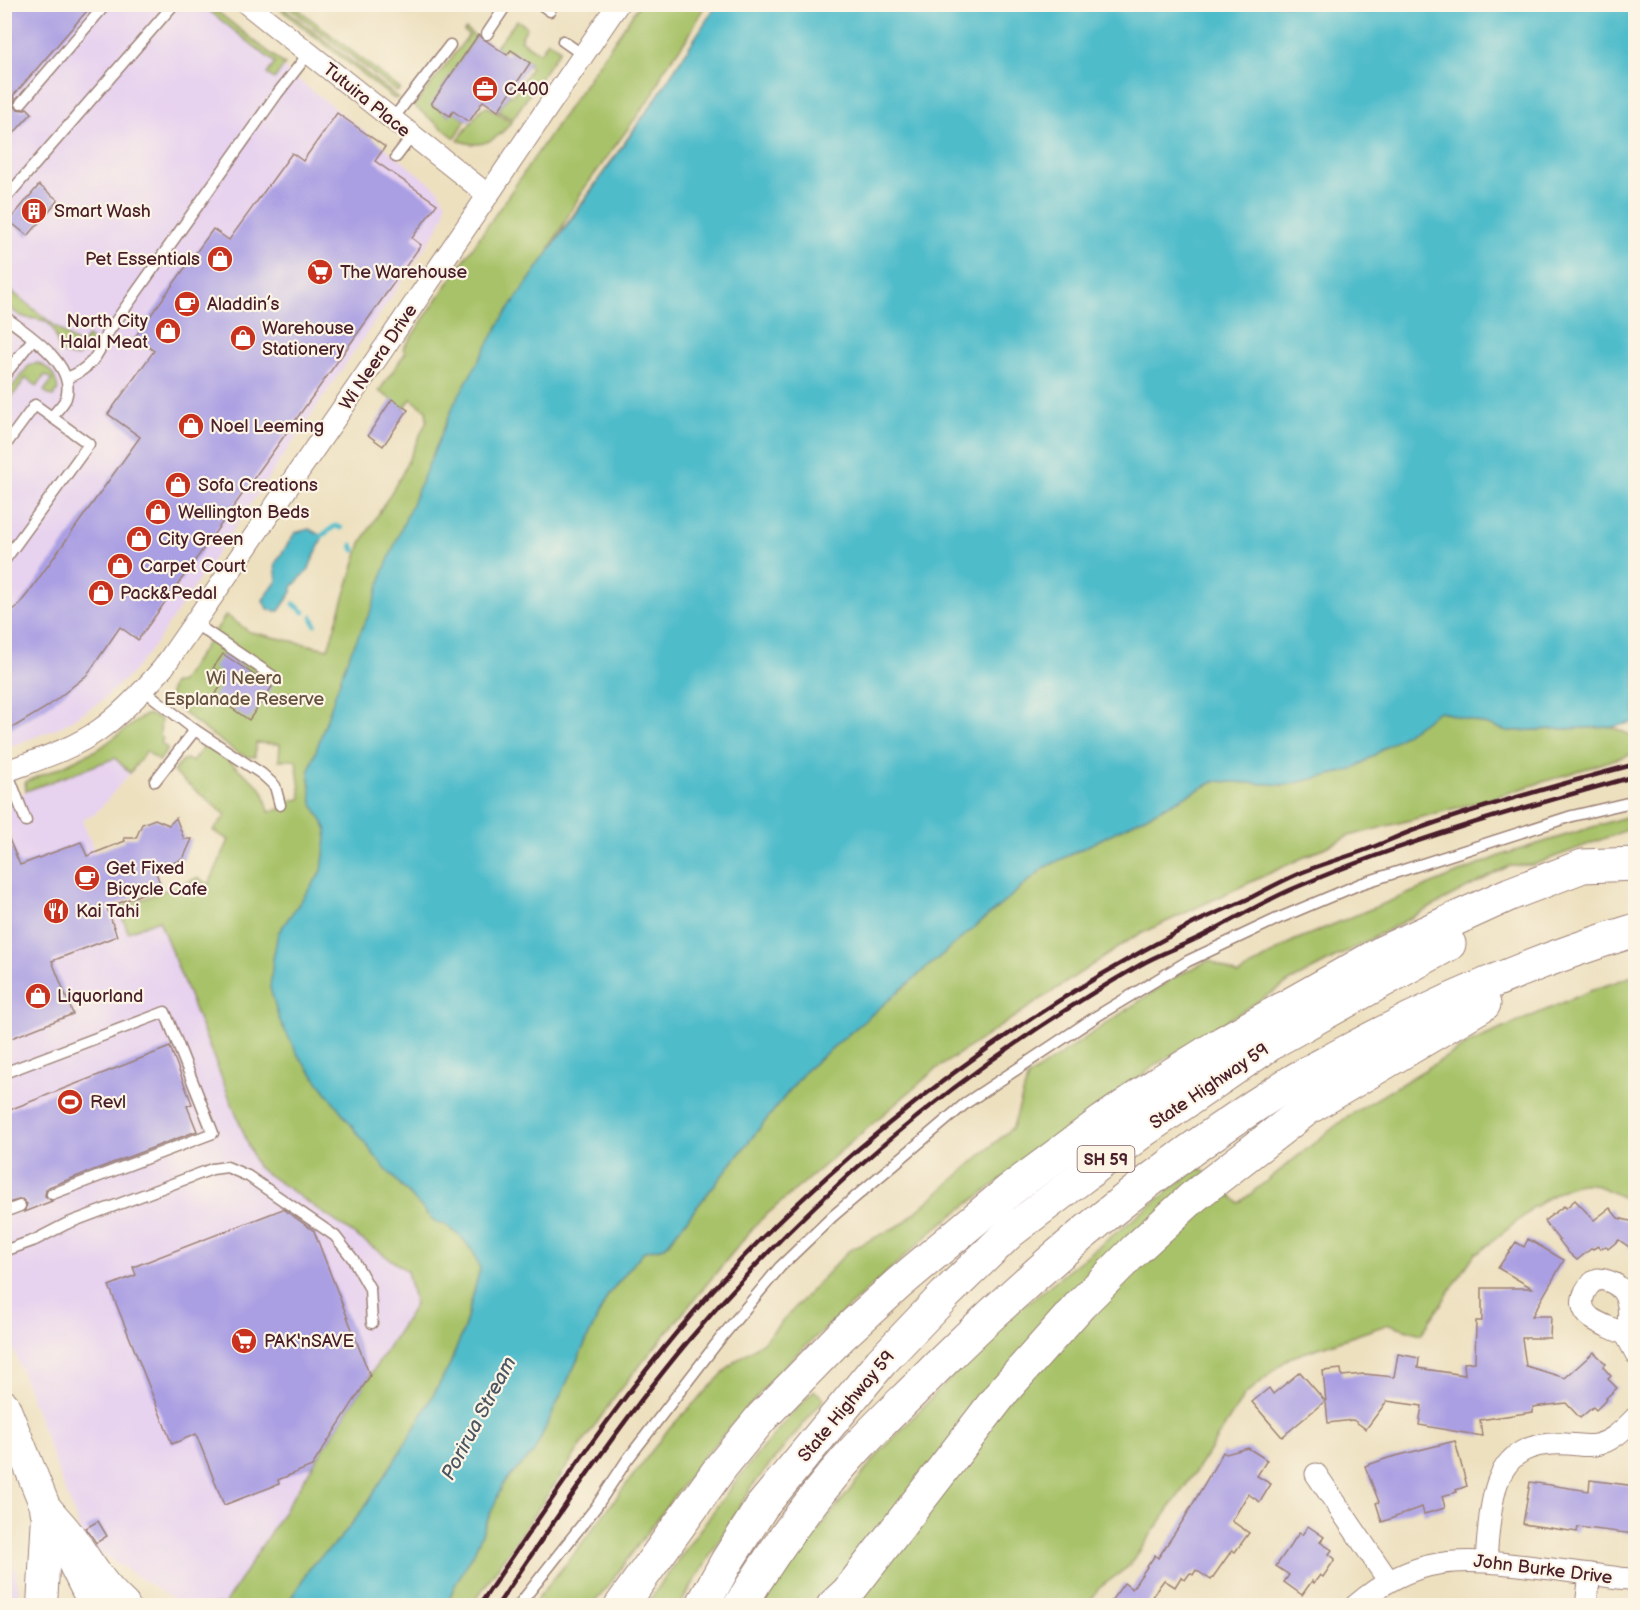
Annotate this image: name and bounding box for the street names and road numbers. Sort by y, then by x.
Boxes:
street label: Tutuira Place [319,59,415,142]
street label: Wi Neera Drive [335,300,422,414]
street label: State Highway 59 [1146,1039,1273,1134]
road number: SH 59 [1078,1146,1134,1172]
street label: State Highway 59 [794,1346,899,1466]
street label: John Burke Drive [1472,1551,1614,1588]

